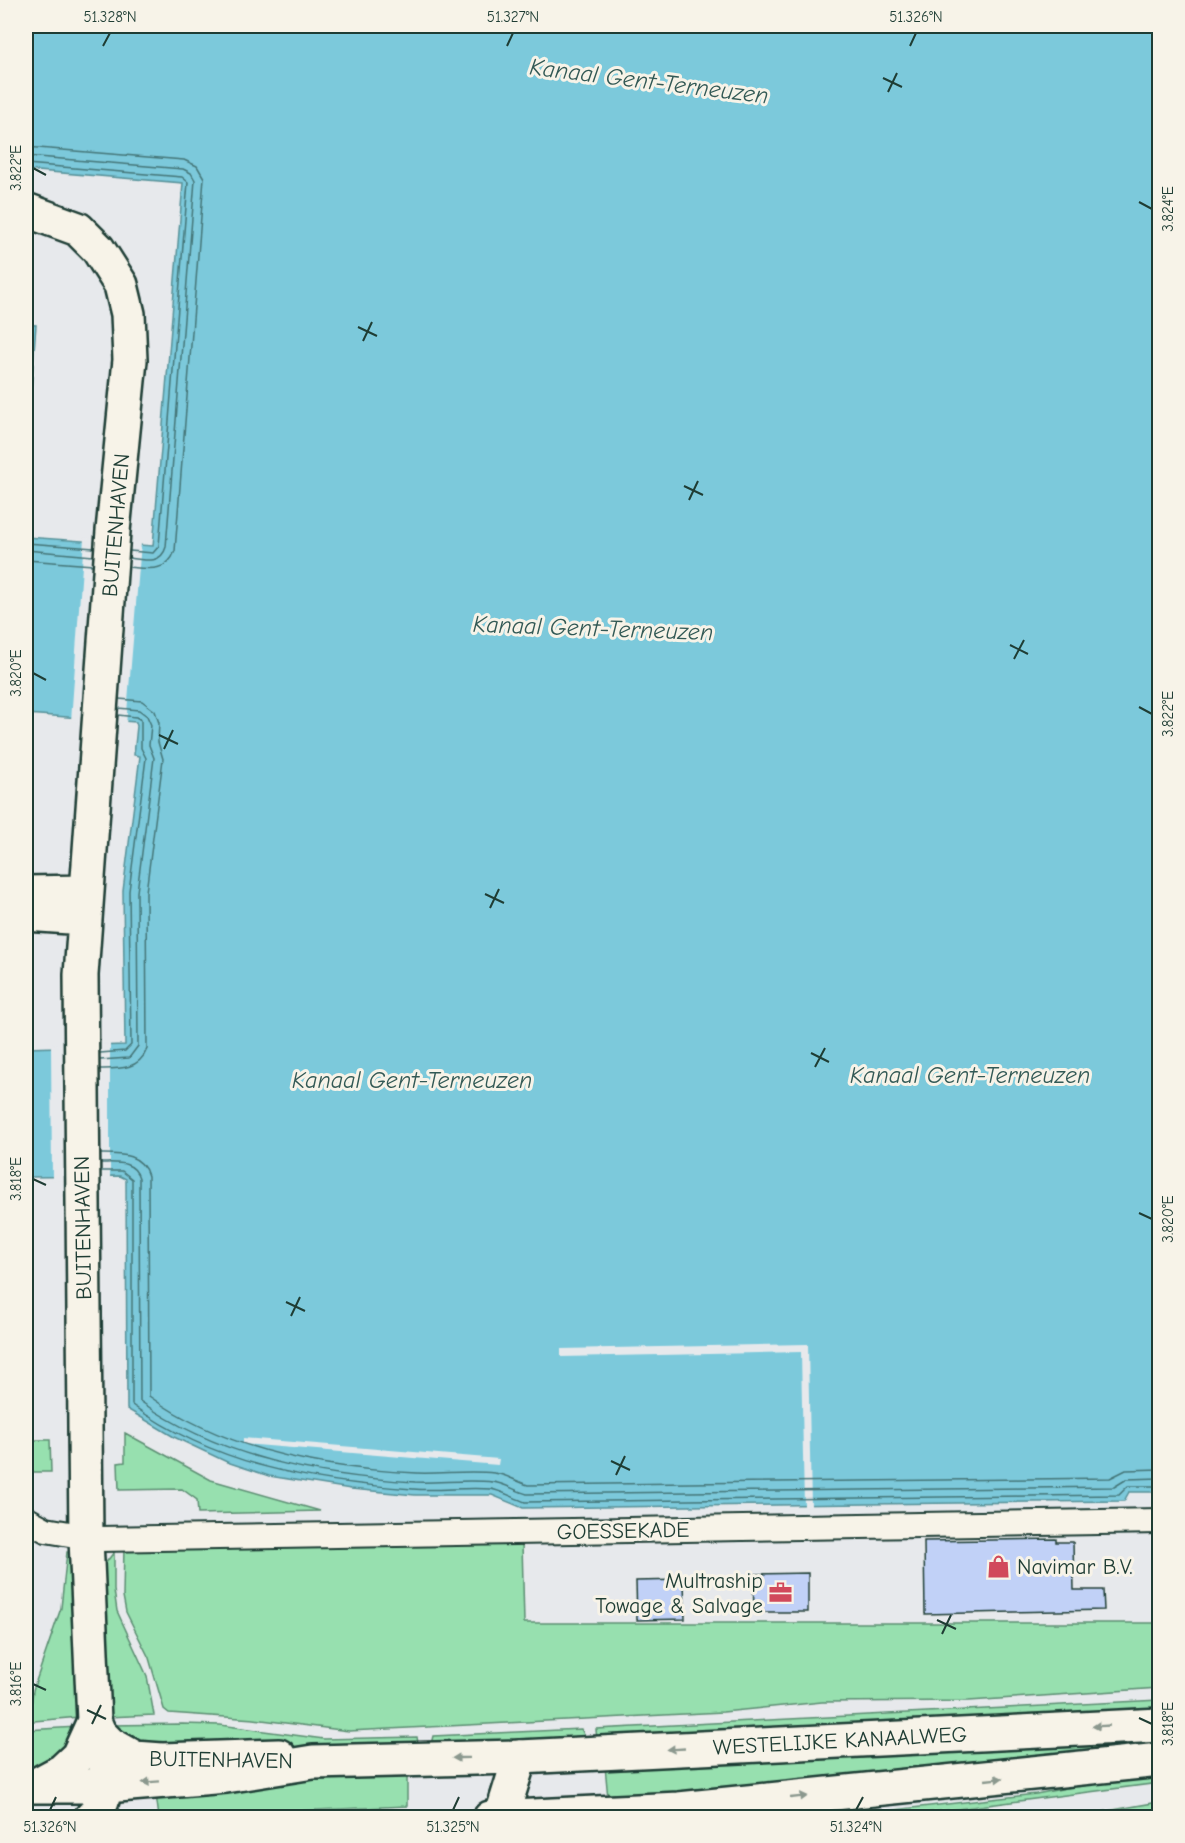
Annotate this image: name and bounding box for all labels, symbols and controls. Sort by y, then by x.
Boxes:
text: 51.328°N [83,8,137,26]
text: 51.327°N [487,8,539,26]
text: 51.326°N [889,8,943,26]
water label: Kanaal Gent-Terneuzen [528,52,770,110]
text: 3.822°E [7,145,25,191]
text: 3.824°E [1159,186,1177,232]
street label: BUITENHAVEN [97,452,135,598]
water label: Kanaal Gent-Terneuzen [472,610,714,646]
text: 3.820°E [7,649,25,697]
text: 3.822°E [1159,691,1177,737]
water label: Kanaal Gent-Terneuzen [850,1061,1090,1089]
water label: Kanaal Gent-Terneuzen [292,1066,532,1094]
street label: BUITENHAVEN [69,1156,97,1300]
text: 3.818°E [7,1157,25,1201]
text: 3.820°E [1159,1195,1177,1243]
street label: GOESSEKADE [556,1517,690,1545]
shop icon: Navimar B.V. [986,1553,1012,1579]
place label: Navimar B.V. [1017,1554,1133,1580]
place label: Multraship Towage & Salvage [595,1568,763,1619]
office icon: Multraship Towage & Salvage [768,1580,794,1606]
text: 3.816°E [7,1662,25,1706]
text: 3.818°E [1159,1702,1177,1746]
street label: WESTELIJKE KANAALWEG [712,1721,968,1761]
one-way arrow [1092,1721,1111,1730]
one-way arrow [666,1744,685,1753]
street label: BUITENHAVEN [149,1746,293,1774]
one-way arrow [452,1753,471,1763]
one-way arrow [984,1774,1003,1784]
one-way arrow [141,1777,160,1787]
one-way arrow [790,1792,809,1802]
text: 51.326°N [23,1818,77,1836]
text: 51.325°N [426,1818,480,1836]
text: 51.324°N [830,1818,882,1836]

